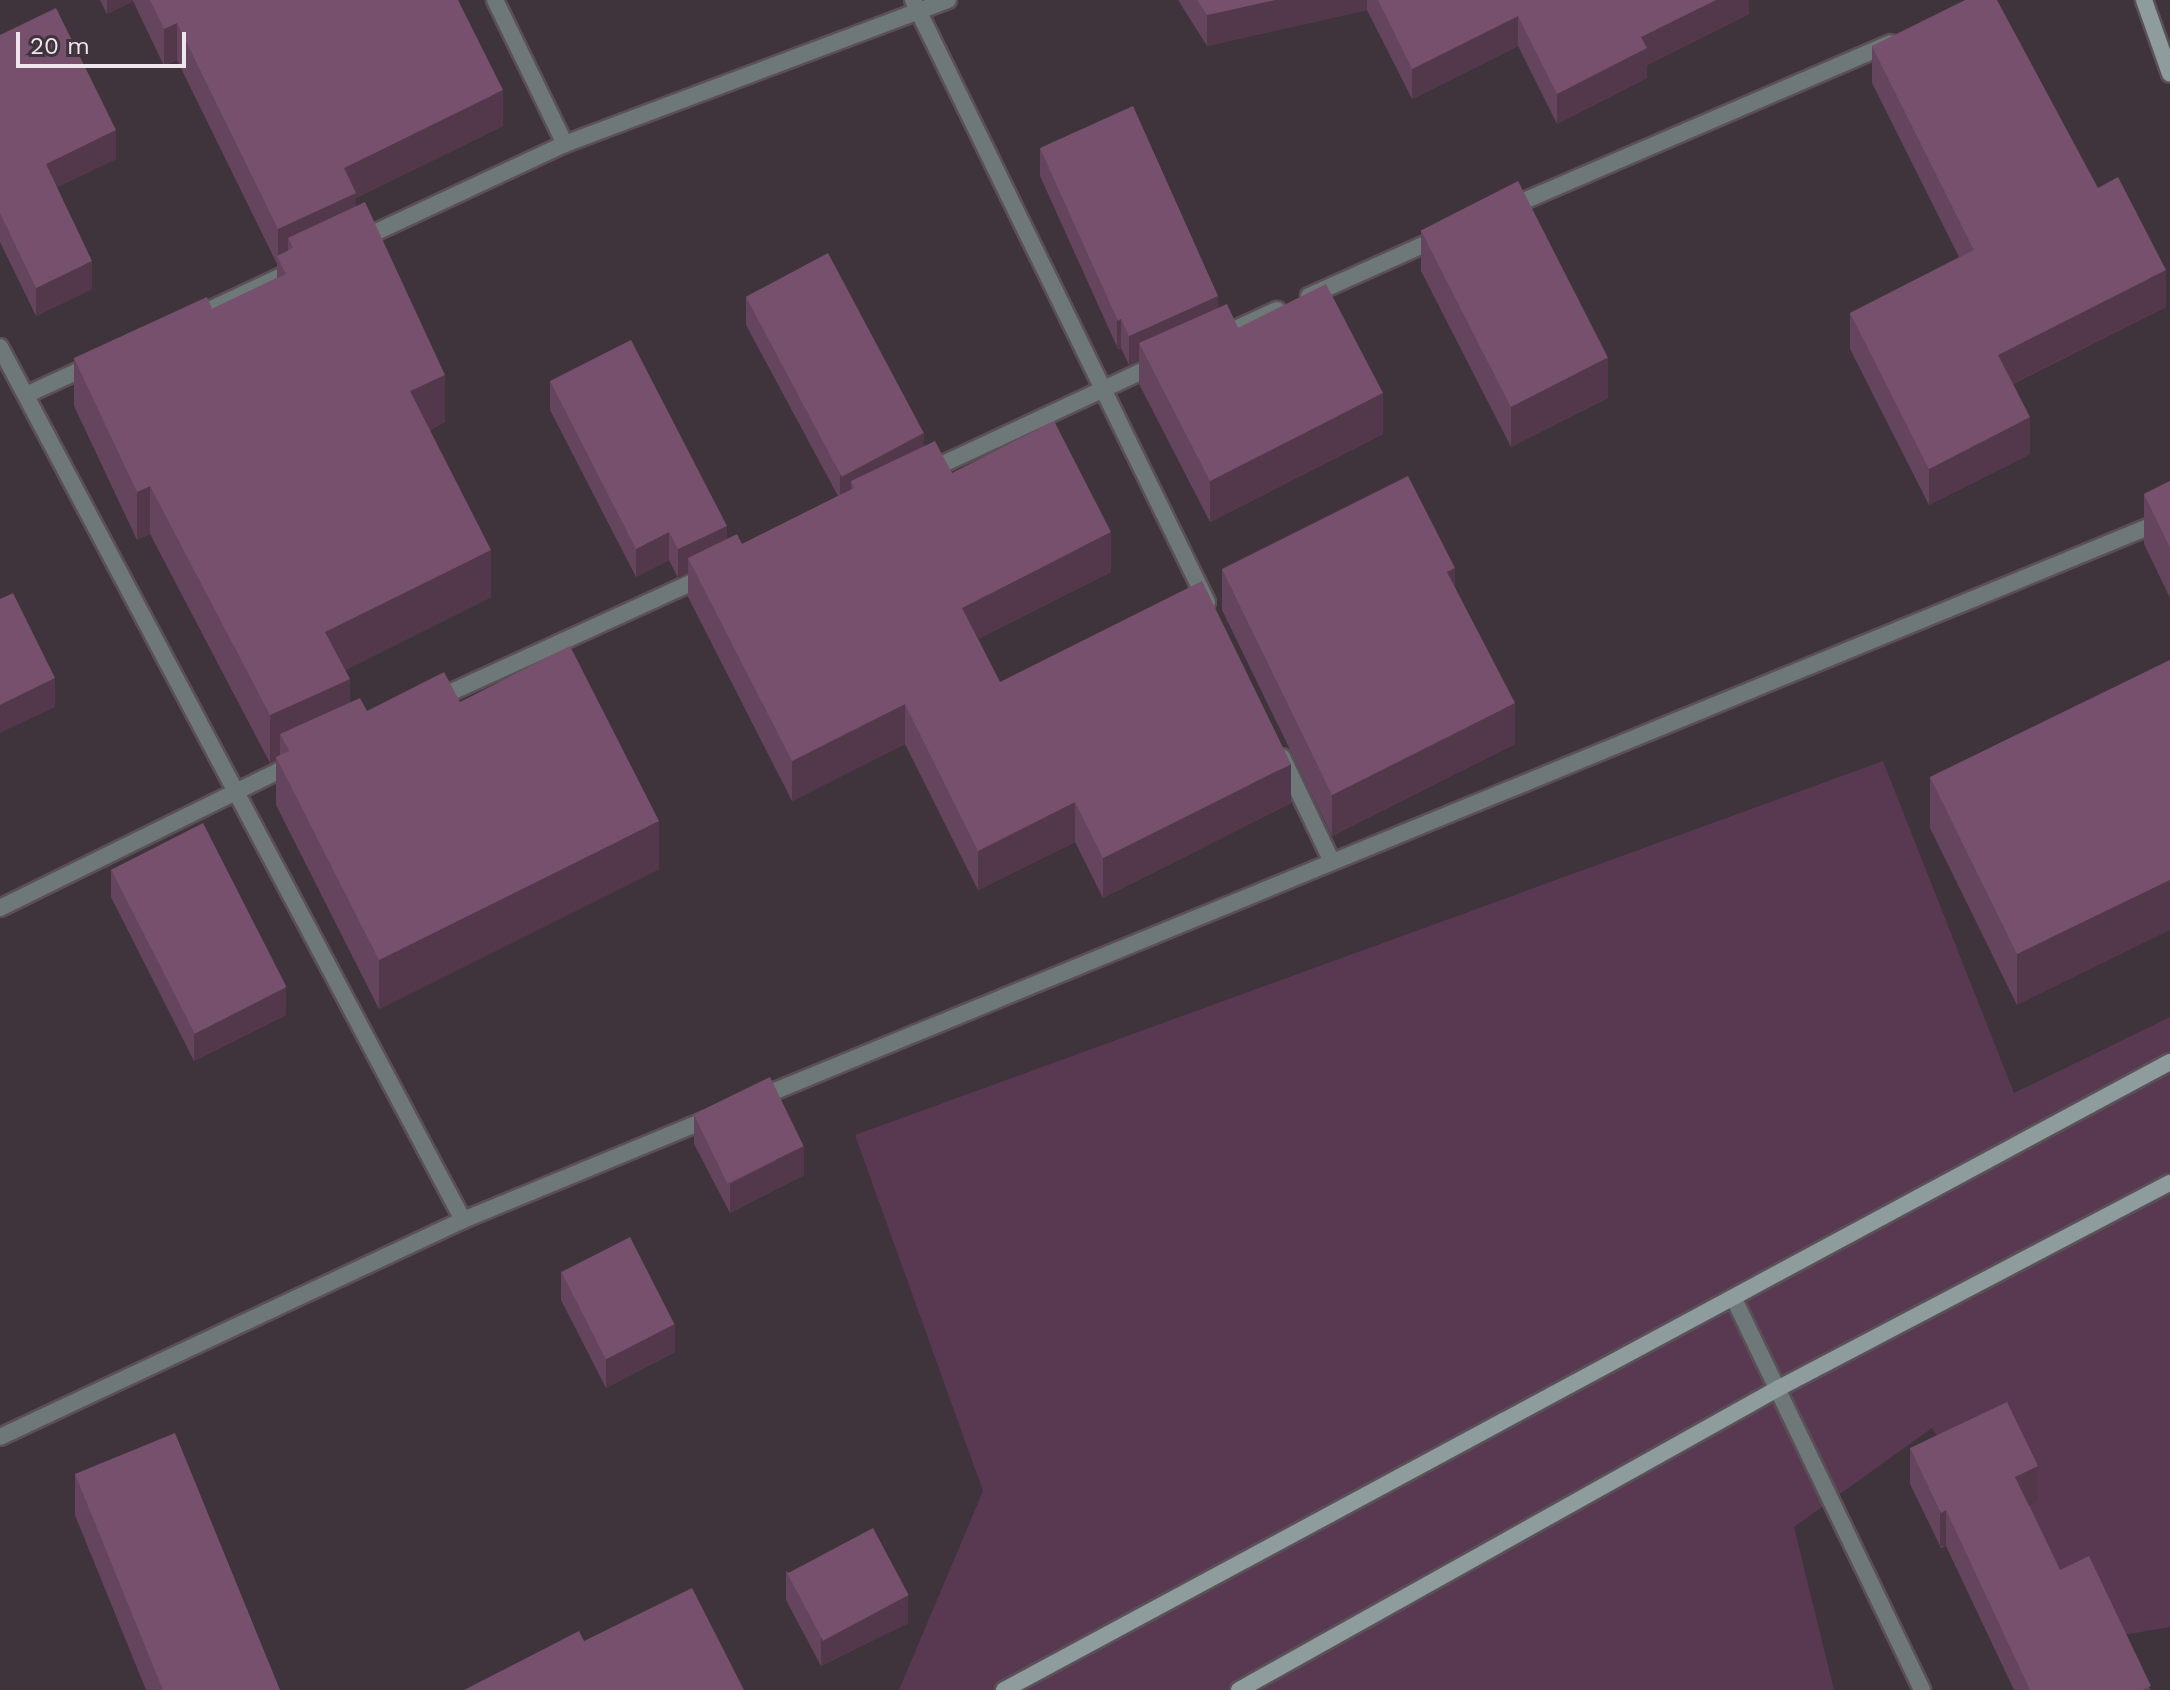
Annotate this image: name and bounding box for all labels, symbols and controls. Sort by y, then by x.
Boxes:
scale bar [20,16,190,66]
text: 20 m [30,32,90,60]

